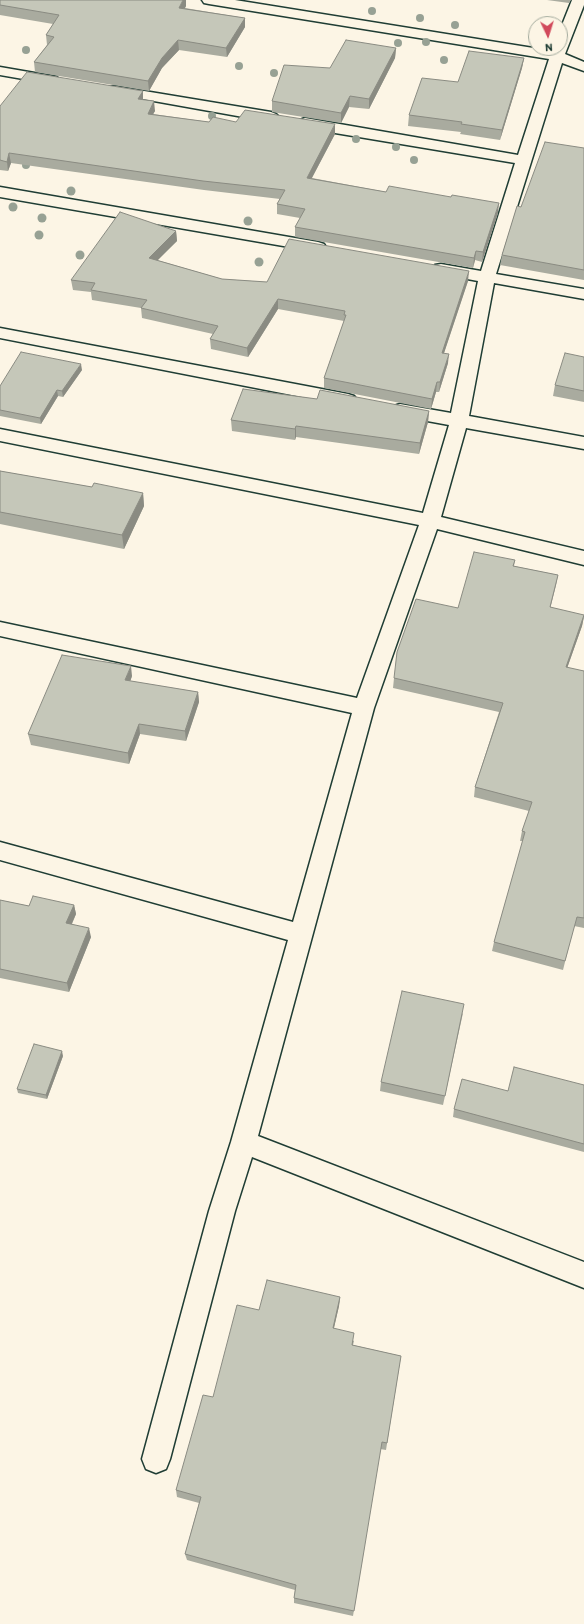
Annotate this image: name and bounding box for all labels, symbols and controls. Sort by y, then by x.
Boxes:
north arrow [528,16,568,56]
text: N [545,41,553,54]

